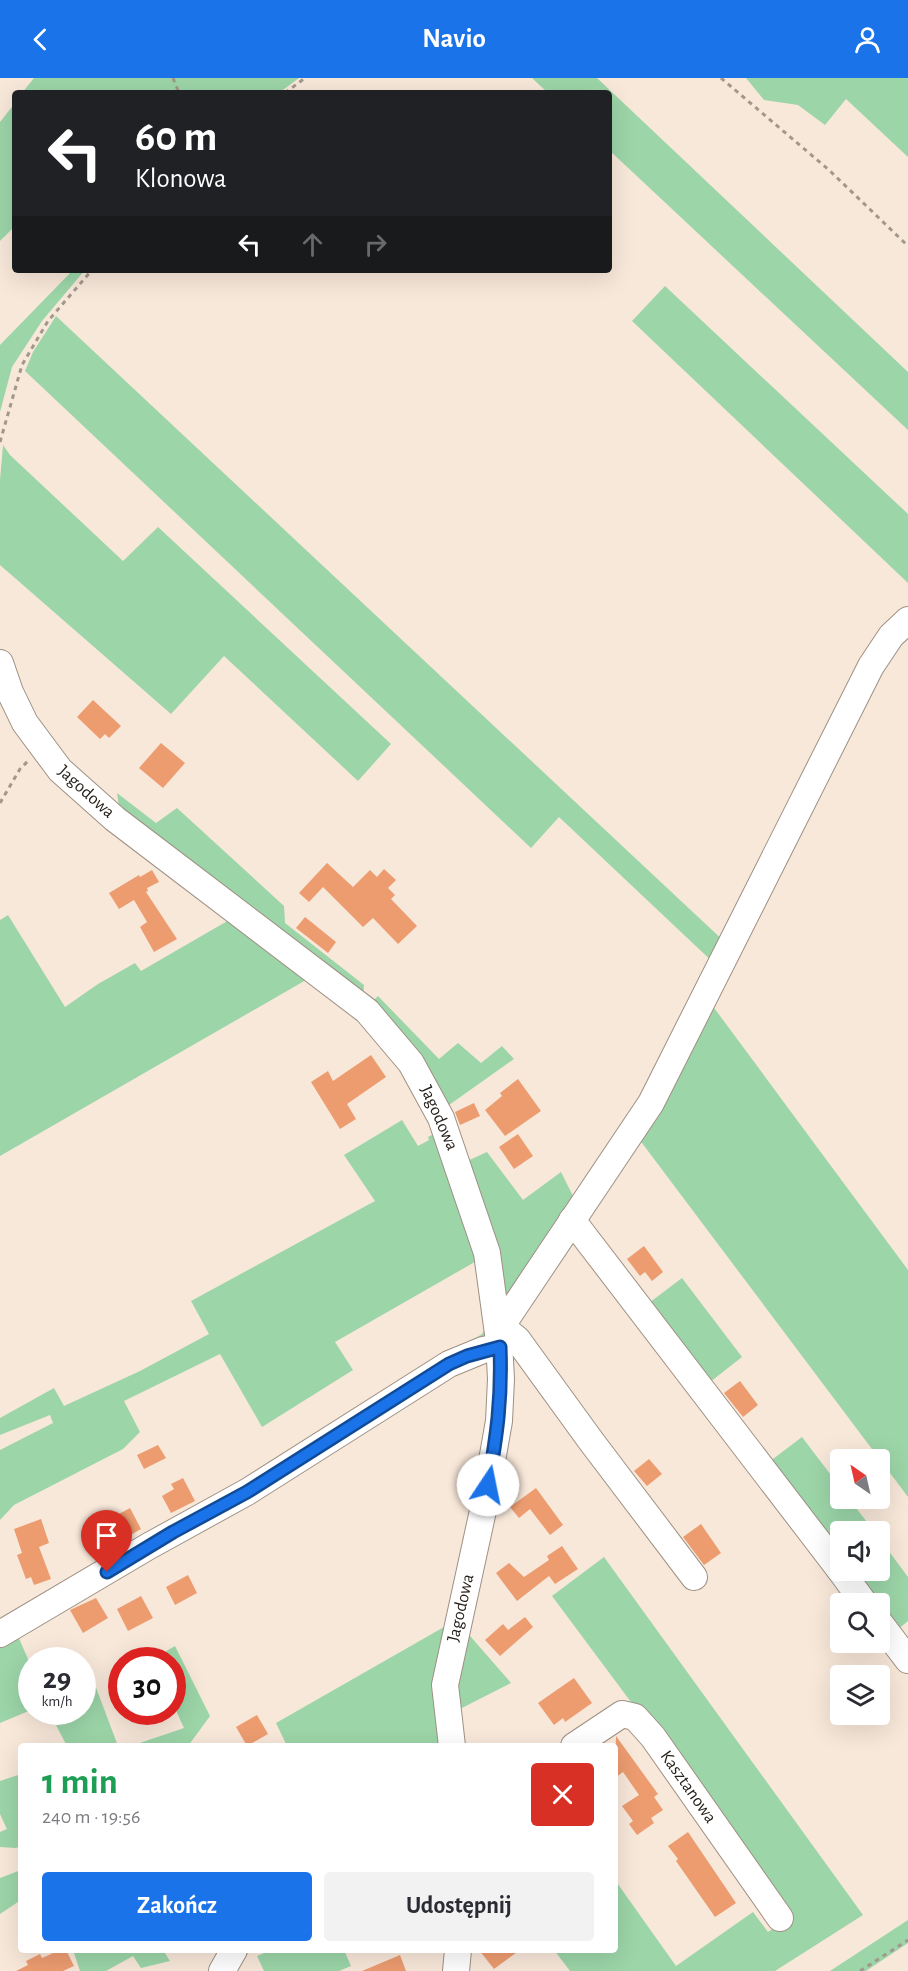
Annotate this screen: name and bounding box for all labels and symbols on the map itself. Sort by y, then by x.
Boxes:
street label: Jagodowa [54,762,118,822]
street label: Jagodowa [417,1083,461,1153]
north arrow [830,1449,890,1509]
position arrow [456,1453,520,1517]
pin [81,1510,132,1572]
street label: Jagodowa [444,1572,478,1644]
speed limit sign: 30 [108,1647,186,1725]
street label: Kasztanowa [657,1747,719,1827]

